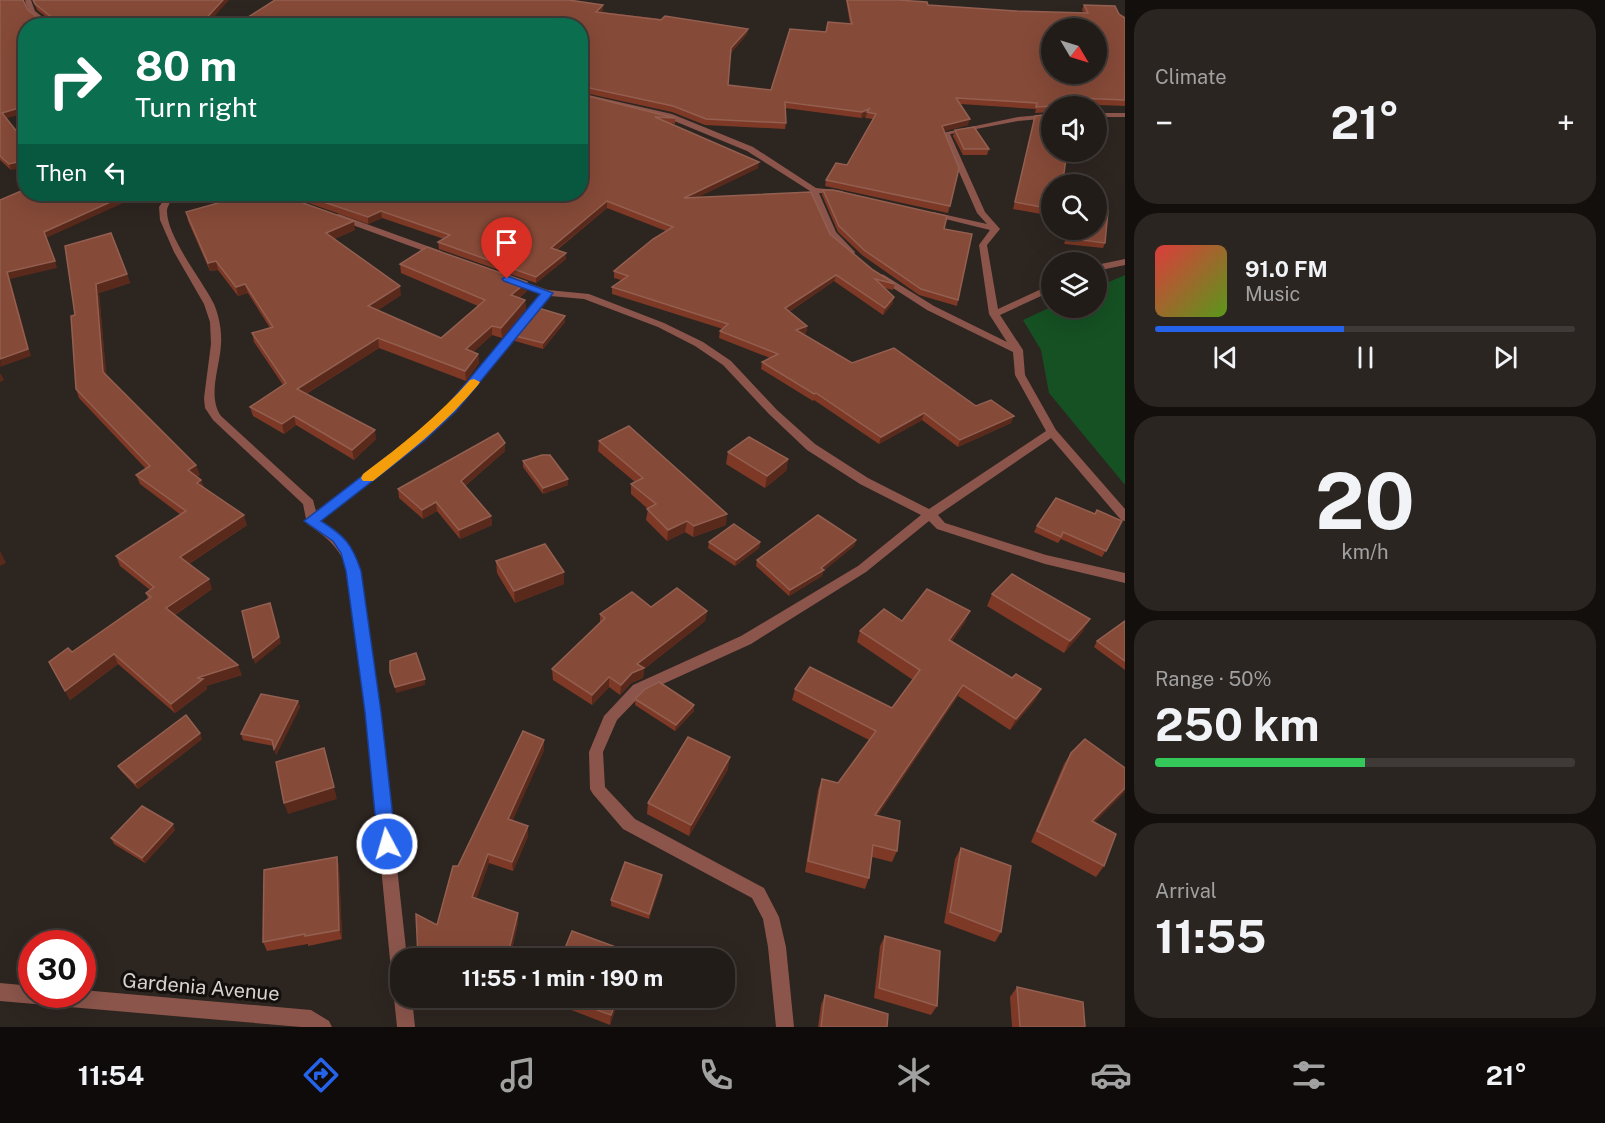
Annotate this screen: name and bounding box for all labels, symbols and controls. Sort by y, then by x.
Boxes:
north arrow [1041,18,1107,84]
map controls [1041,18,1107,318]
text: 80 m [135,41,237,90]
icon: right [36,42,114,120]
text: Climate [1155,65,1227,89]
text: Turn right [135,91,258,123]
button: sound [1041,96,1107,162]
text: 21° [1330,96,1400,149]
text: − [1155,104,1173,142]
text: + [1557,104,1575,142]
icon: left [99,156,132,189]
text: Then [36,160,87,186]
button: search [1041,174,1107,240]
pin [481,217,532,279]
icon: arrive [490,226,523,259]
button: layers [1041,252,1107,318]
text: 91.0 FM [1245,256,1328,282]
text: Music [1245,282,1300,306]
icon: previous [1209,341,1242,374]
icon: pause [1349,341,1382,374]
icon: next [1489,341,1522,374]
text: 20 [1315,455,1415,547]
text: km/h [1341,540,1389,564]
text: Range · 50% [1155,667,1272,691]
text: 250 km [1155,698,1319,751]
position arrow [355,812,419,876]
text: Arrival [1155,879,1217,903]
text: 11:55 [1155,910,1266,963]
speed limit sign: 30 [18,930,96,1008]
text: 11:55 · 1 min · 190 m [462,965,663,991]
street label: Gardenia Avenue [121,968,281,1006]
icon: directions [300,1054,342,1096]
icon: music [497,1054,539,1096]
icon: phone [695,1054,737,1096]
icon: climate [893,1054,935,1096]
icon: car [1090,1054,1132,1096]
icon: filters [1288,1054,1330,1096]
text: 11:54 [78,1059,144,1091]
text: 21° [1486,1059,1527,1091]

